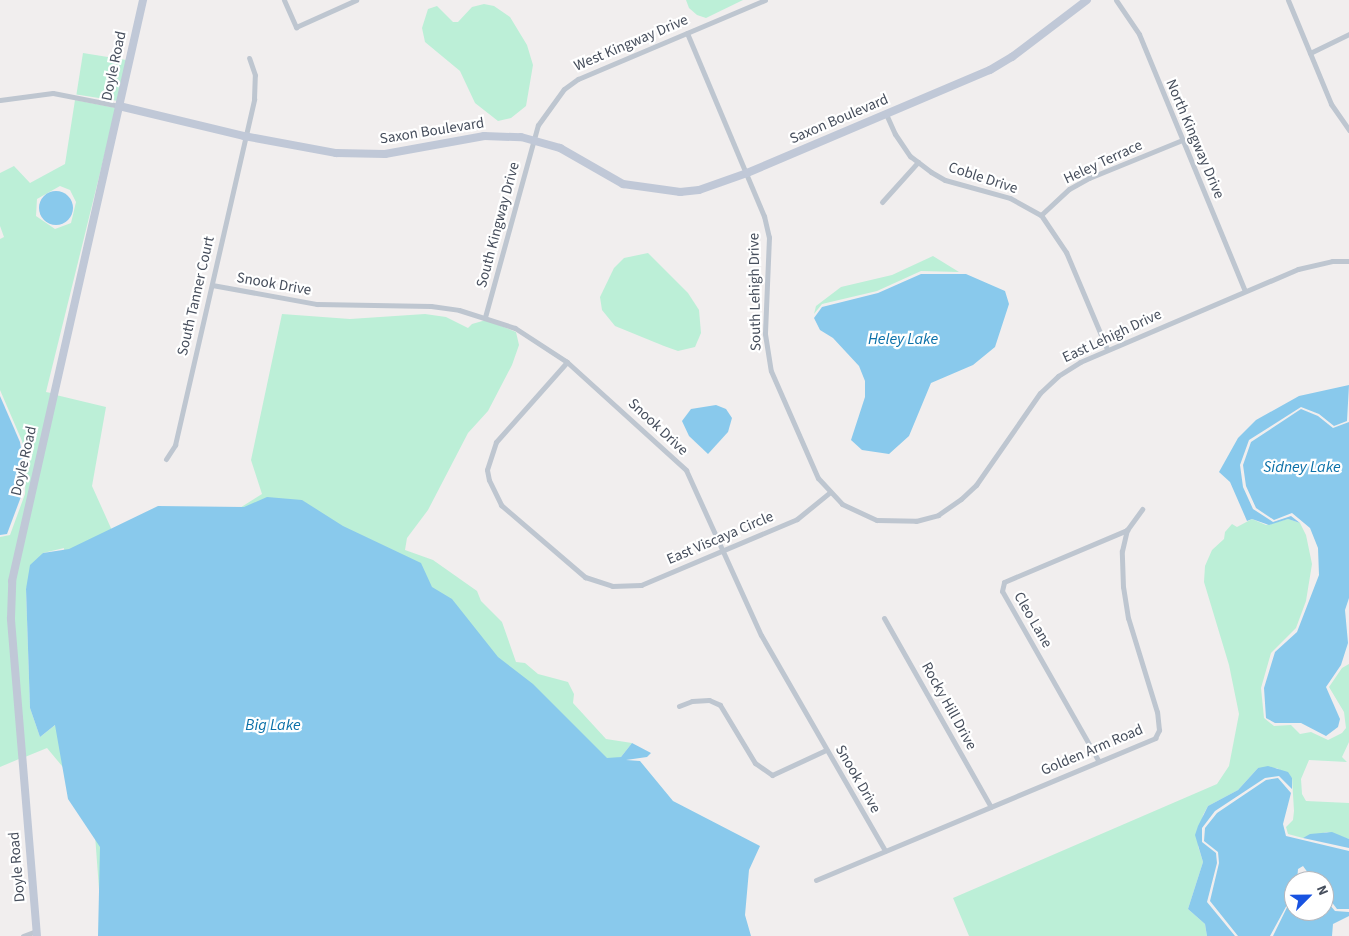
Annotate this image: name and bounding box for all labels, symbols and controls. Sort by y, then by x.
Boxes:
street label: West Kingway Drive [571,11,691,75]
street label: Doyle Road [98,30,130,102]
street label: North Kingway Drive [1162,77,1228,201]
street label: Saxon Boulevard [787,90,891,148]
street label: Saxon Boulevard [379,114,485,148]
street label: Heley Terrace [1061,136,1145,188]
street label: Coble Drive [946,158,1020,198]
street label: South Kingway Drive [473,160,523,290]
street label: South Lehigh Drive [745,233,765,351]
street label: South Tanner Court [173,234,219,358]
street label: Snook Drive [235,269,313,299]
street label: East Lehigh Drive [1060,305,1164,367]
water label: Heley Lake [868,329,938,349]
street label: Snook Drive [624,395,692,459]
street label: Doyle Road [7,425,41,497]
water label: Sidney Lake [1263,457,1341,477]
street label: East Viscaya Circle [664,507,776,569]
street label: Cleo Lane [1010,589,1056,651]
street label: Rocky Hill Drive [918,659,980,753]
water label: Big Lake [245,715,301,735]
street label: Golden Arm Road [1038,720,1146,780]
street label: Snook Drive [831,742,885,816]
street label: Doyle Road [5,831,29,903]
north arrow [1284,871,1334,921]
text: N [1311,882,1333,899]

